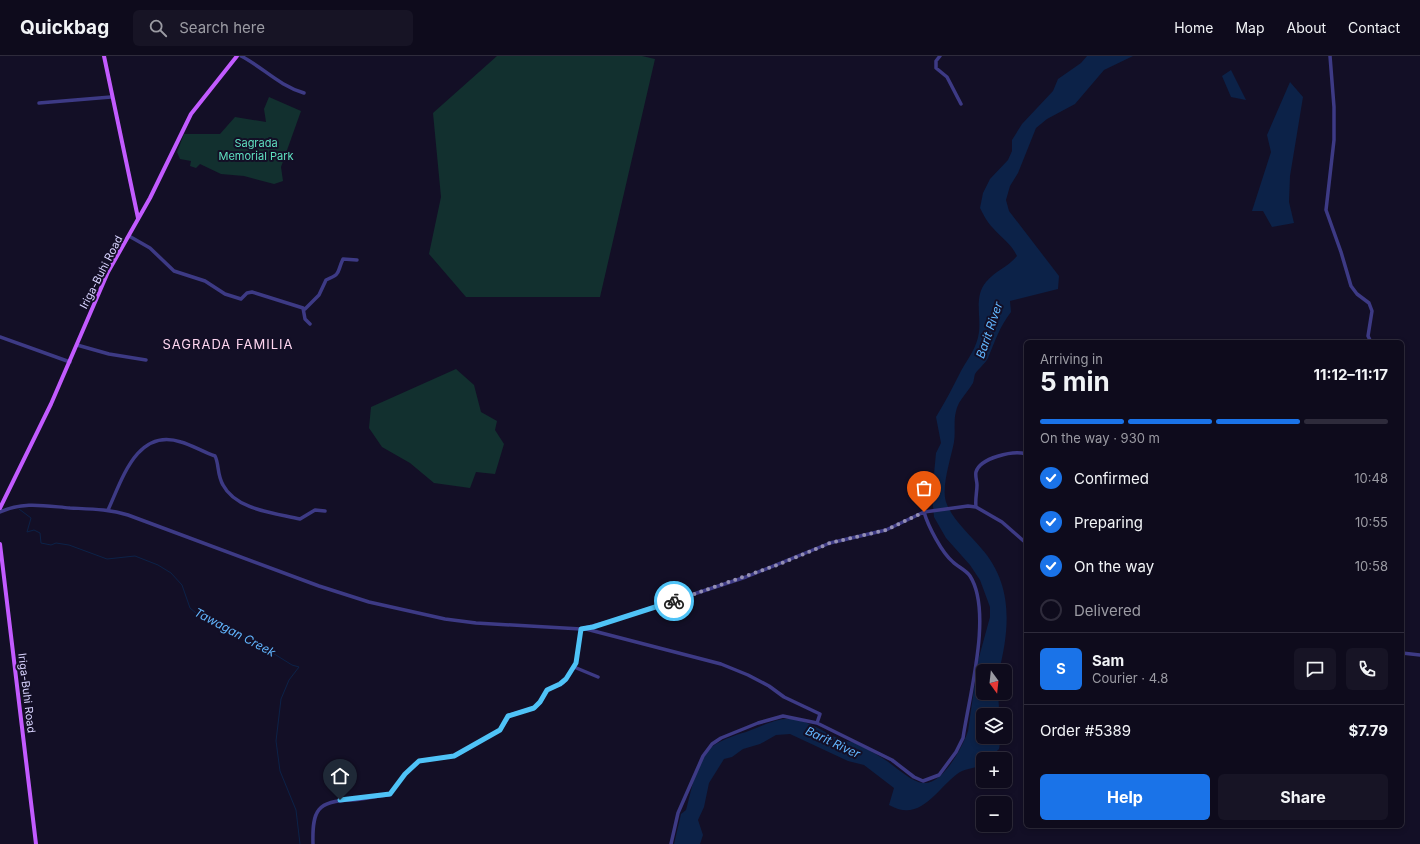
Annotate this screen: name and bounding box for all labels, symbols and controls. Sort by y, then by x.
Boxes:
search box [133,10,413,46]
text: Quickbag [20,16,109,39]
icon: search [147,17,169,39]
text: Search here [179,18,265,37]
text: Home [1174,19,1213,36]
text: Map [1235,19,1265,36]
text: About [1287,19,1326,36]
text: Contact [1348,19,1400,36]
park label: Sagrada Memorial Park [218,136,294,163]
street label: Iriga-Buhi Road [77,233,125,311]
water label: Barit River [972,299,1006,360]
district label: SAGRADA FAMILIA [163,336,293,352]
text: Arriving in [1040,351,1103,367]
text: 11:12–11:17 [1314,365,1388,384]
text: 5 min [1040,366,1110,397]
text: On the way · 930 m [1040,430,1160,446]
icon: check [1040,467,1062,489]
text: Confirmed [1074,469,1149,488]
text: 10:48 [1354,470,1388,486]
pin [907,471,941,512]
icon: bag [913,477,935,499]
icon: check [1040,511,1062,533]
text: Preparing [1074,513,1143,532]
text: 10:55 [1355,514,1388,530]
icon: check [1040,555,1062,577]
text: On the way [1074,557,1154,576]
text: 10:58 [1355,558,1388,574]
courier [654,581,694,621]
icon: bike [663,590,685,612]
text: Delivered [1074,601,1141,620]
water label: Tawagan Creek [192,604,279,660]
button: chat [1294,648,1336,690]
button: phone [1346,648,1388,690]
text: Sam [1092,651,1124,670]
street label: Iriga-Buhi Road [15,652,39,734]
text: S [1056,659,1066,678]
north arrow [976,664,1012,700]
map controls [976,664,1012,832]
text: Courier · 4.8 [1092,670,1168,686]
button: layers [976,708,1012,744]
text: Order #5389 [1040,721,1131,740]
text: $7.79 [1348,721,1388,740]
water label: Barit River [803,723,863,761]
button: + [976,752,1012,788]
pin [323,759,357,800]
icon: home [329,765,351,787]
button: Help [1040,774,1210,820]
button: Share [1218,774,1388,820]
button: − [976,796,1012,832]

